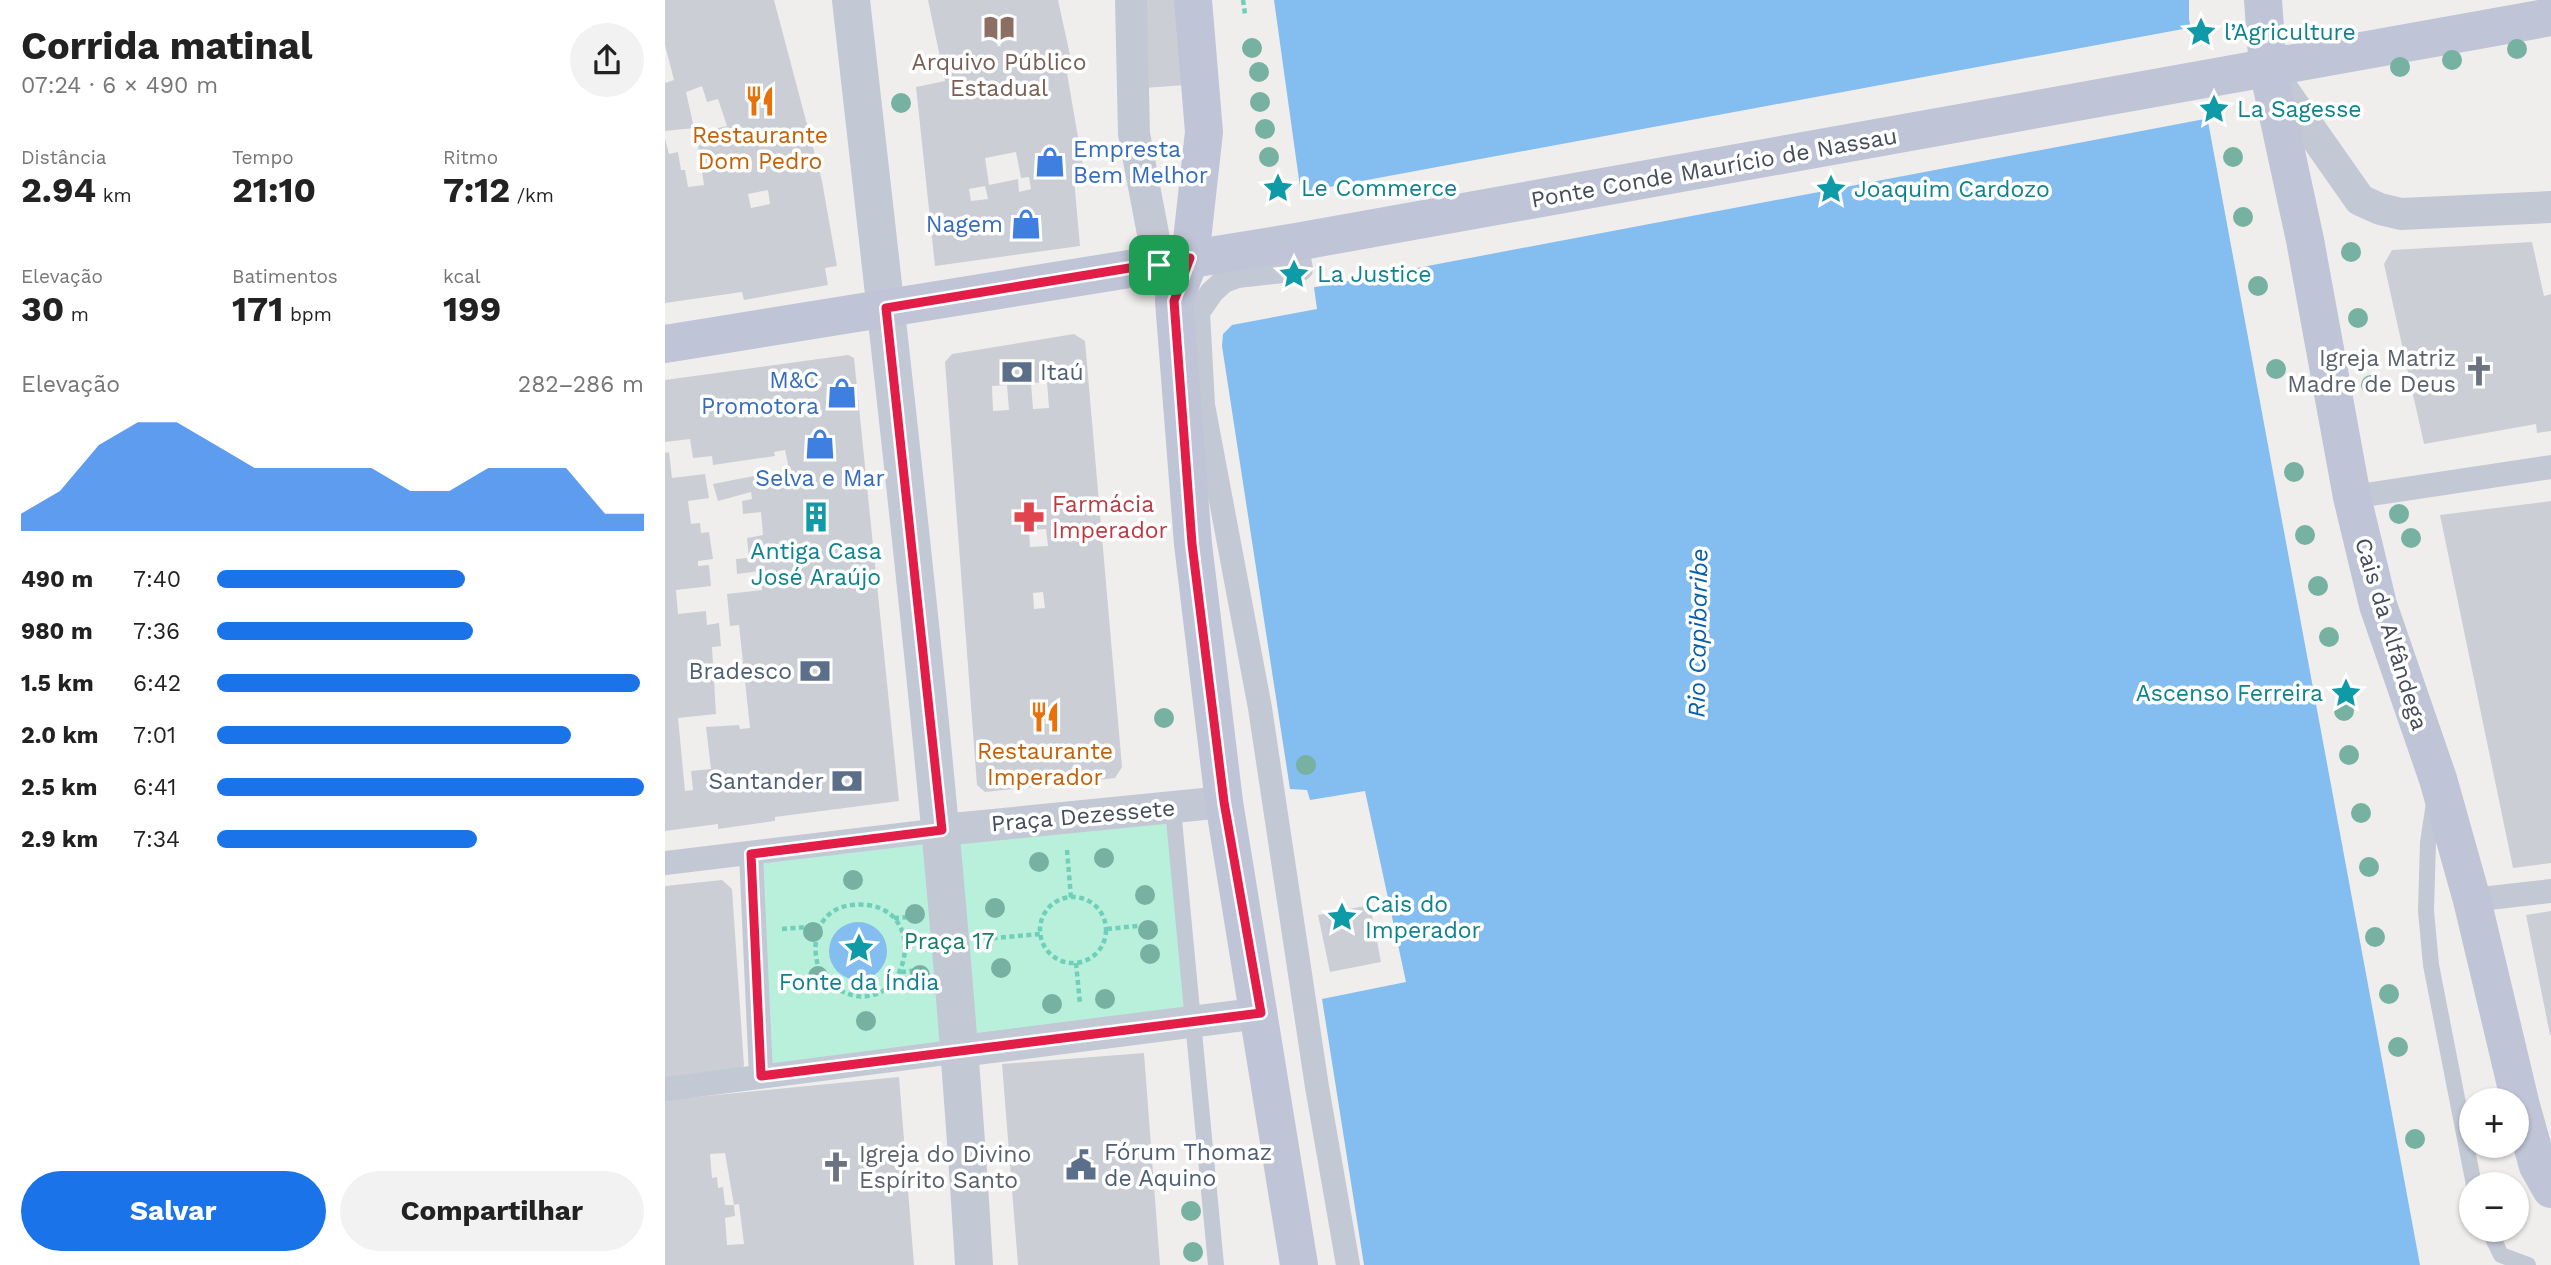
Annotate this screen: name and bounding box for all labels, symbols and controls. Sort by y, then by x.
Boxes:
library icon: Arquivo Público Estadual [982,11,1016,45]
place icon: l’Agriculture [2184,15,2218,49]
place label: l’Agriculture [2224,19,2356,46]
button: share [570,23,644,97]
text: Corrida matinal [21,24,312,68]
place label: Arquivo Público Estadual [911,49,1087,102]
text: 07:24 · 6 × 490 m [21,72,218,99]
restaurant icon: Restaurante Dom Pedro [743,84,777,118]
place icon: La Sagesse [2197,92,2231,126]
place label: La Sagesse [2237,96,2362,123]
place label: Restaurante Dom Pedro [692,122,828,175]
street label: Ponte Conde Maurício de Nassau [1529,122,1899,214]
place label: Empresta Bem Melhor [1073,136,1208,189]
shop icon: Empresta Bem Melhor [1033,145,1067,179]
text: Distância [21,146,107,169]
text: Tempo [232,146,294,169]
text: Ritmo [443,146,498,169]
text: 2.94 [21,169,96,211]
text: 21:10 [232,169,316,211]
text: 7:12 [443,169,510,211]
place icon: Le Commerce [1261,171,1295,205]
place icon: Joaquim Cardozo [1814,172,1848,206]
place label: Le Commerce [1301,175,1457,202]
place label: Joaquim Cardozo [1854,176,2050,203]
text: km [96,184,132,207]
text: /km [510,184,554,207]
shop icon: Nagem [1009,207,1043,241]
place label: Nagem [926,211,1003,238]
pin [1129,235,1189,295]
icon: arrive [1140,246,1178,284]
place icon: La Justice [1277,257,1311,291]
place label: La Justice [1317,261,1432,288]
text: Elevação [21,265,103,288]
text: Batimentos [232,265,338,288]
text: kcal [443,265,481,288]
text: 30 [21,288,64,330]
text: 171 [232,288,283,330]
text: 199 [443,288,501,330]
text: m [64,303,89,326]
text: bpm [283,303,332,326]
place label: Igreja Matriz Madre de Deus [2287,345,2456,398]
church icon: Igreja Matriz Madre de Deus [2462,354,2496,388]
bank icon: Itaú [1000,355,1034,389]
place label: Itaú [1040,359,1084,386]
place label: M&C Promotora [701,367,819,420]
text: Elevação [21,371,120,398]
text: 282–286 m [518,371,644,398]
shop icon: M&C Promotora [825,376,859,410]
shop icon: Selva e Mar [803,427,837,461]
place label: Selva e Mar [755,465,885,492]
place label: Farmácia Imperador [1052,491,1168,544]
building icon: Antiga Casa José Araújo [799,500,833,534]
pharmacy icon: Farmácia Imperador [1012,500,1046,534]
street label: Cais da Alfândega [2349,535,2433,733]
place label: Antiga Casa José Araújo [750,538,882,591]
water label: Rio Capibaribe [1683,548,1713,718]
text: 490 m [21,566,93,593]
text: 7:40 [133,566,181,593]
text: 980 m [21,618,93,645]
text: 7:36 [133,618,180,645]
bank icon: Bradesco [798,654,832,688]
place label: Bradesco [688,658,792,685]
text: 1.5 km [21,670,94,697]
text: 6:42 [133,670,181,697]
place icon: Ascenso Ferreira [2329,676,2363,710]
place label: Ascenso Ferreira [2136,680,2323,707]
restaurant icon: Restaurante Imperador [1028,700,1062,734]
text: 2.0 km [21,722,99,749]
text: 7:01 [133,722,176,749]
place label: Restaurante Imperador [977,738,1113,791]
bank icon: Santander [830,764,864,798]
place label: Santander [708,768,824,795]
text: 2.5 km [21,774,97,801]
text: 6:41 [133,774,176,801]
street label: Praça Dezessete [990,795,1176,837]
text: 2.9 km [21,826,98,853]
text: 7:34 [133,826,180,853]
place label: Cais do Imperador [1365,891,1481,944]
place icon: Cais do Imperador [1325,900,1359,934]
park label: Praça 17 [904,928,994,955]
place icon: Fonte da Índia [842,931,876,965]
place label: Fonte da Índia [779,969,939,996]
map controls [2459,1088,2529,1242]
button: + [2459,1088,2529,1158]
place label: Fórum Thomaz de Aquino [1104,1139,1272,1192]
place label: Igreja do Divino Espírito Santo [859,1141,1031,1194]
public building icon: Fórum Thomaz de Aquino [1064,1148,1098,1182]
church icon: Igreja do Divino Espírito Santo [819,1150,853,1184]
button: Salvar [21,1171,326,1251]
button: Compartilhar [340,1171,644,1251]
button: − [2459,1172,2529,1242]

